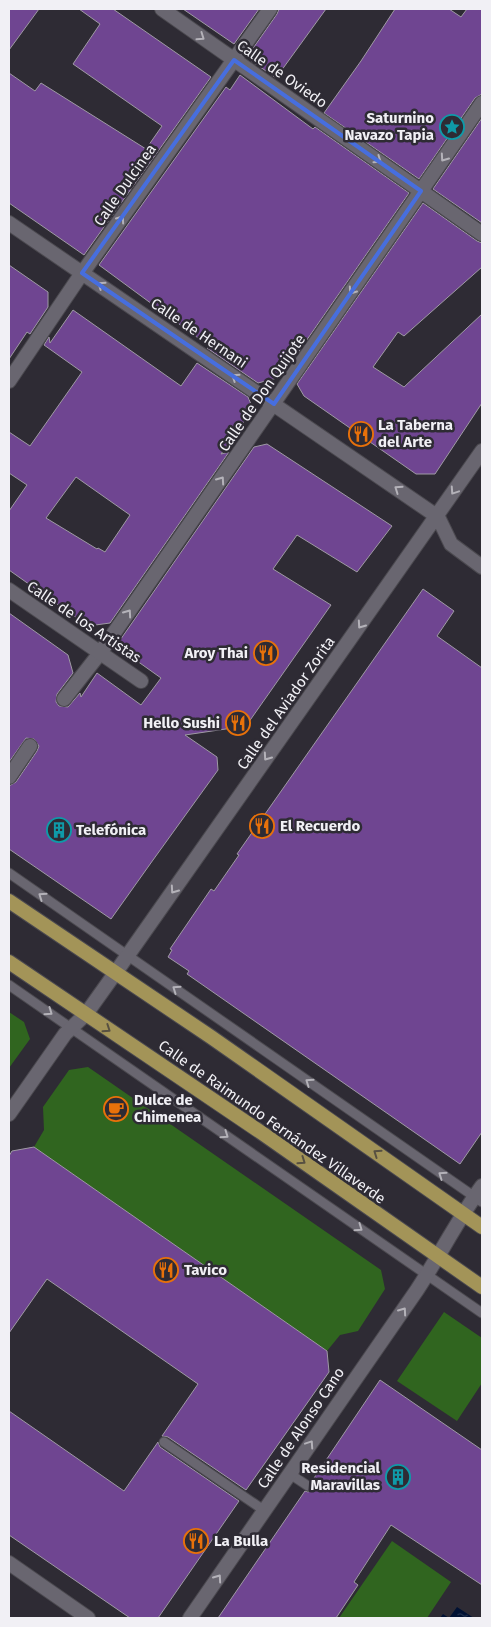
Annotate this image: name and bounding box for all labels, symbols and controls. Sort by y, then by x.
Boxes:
one-way arrow [196,31,205,40]
street label: Calle de Oviedo [233,36,331,112]
place label: Saturnino Navazo Tapia [344,109,434,144]
place icon: Saturnino Navazo Tapia [439,114,465,140]
street label: Calle Dulcinea [90,140,160,230]
one-way arrow [441,152,450,161]
one-way arrow [372,154,381,163]
one-way arrow [115,215,124,225]
one-way arrow [97,282,106,292]
one-way arrow [349,285,358,295]
street label: Calle de Hernani [147,294,251,372]
street label: Calle de Don Quijote [215,331,309,455]
one-way arrow [231,374,241,383]
place label: La Taberna del Arte [378,416,453,451]
restaurant icon: La Taberna del Arte [348,421,374,447]
one-way arrow [215,476,224,486]
one-way arrow [394,486,403,495]
one-way arrow [451,486,460,495]
street label: Calle de los Artistas [24,577,144,667]
one-way arrow [122,609,131,619]
one-way arrow [358,619,367,628]
street label: Calle del Aviador Zorita [233,633,339,773]
restaurant icon: Aroy Thai [253,640,279,666]
place label: Aroy Thai [183,644,248,662]
restaurant icon: Hello Sushi [225,710,251,736]
place label: Hello Sushi [143,714,220,732]
one-way arrow [265,751,273,760]
restaurant icon: El Recuerdo [249,813,275,839]
building icon: Telefónica [46,817,72,843]
place label: El Recuerdo [280,817,361,835]
place label: Telefónica [76,821,146,839]
one-way arrow [171,884,180,894]
one-way arrow [38,893,48,902]
one-way arrow [172,986,181,995]
one-way arrow [43,1006,53,1015]
one-way arrow [101,1023,111,1032]
street label: Calle de Raimundo Fernández Villaverde [155,1036,389,1208]
one-way arrow [305,1079,315,1088]
place label: Dulce de Chimenea [134,1091,201,1126]
cafe icon: Dulce de Chimenea [103,1096,129,1122]
one-way arrow [220,1129,229,1138]
one-way arrow [373,1150,383,1159]
one-way arrow [296,1155,305,1164]
one-way arrow [438,1172,448,1181]
one-way arrow [353,1222,363,1231]
restaurant icon: Tavico [153,1257,179,1283]
place label: Tavico [184,1261,227,1279]
one-way arrow [397,1307,406,1317]
street label: Calle de Alonso Cano [254,1364,348,1492]
one-way arrow [304,1441,313,1450]
place label: Residencial Maravillas [301,1459,381,1494]
building icon: Residencial Maravillas [385,1464,411,1490]
restaurant icon: La Bulla [183,1528,209,1554]
place label: La Bulla [214,1532,268,1550]
one-way arrow [212,1574,221,1584]

